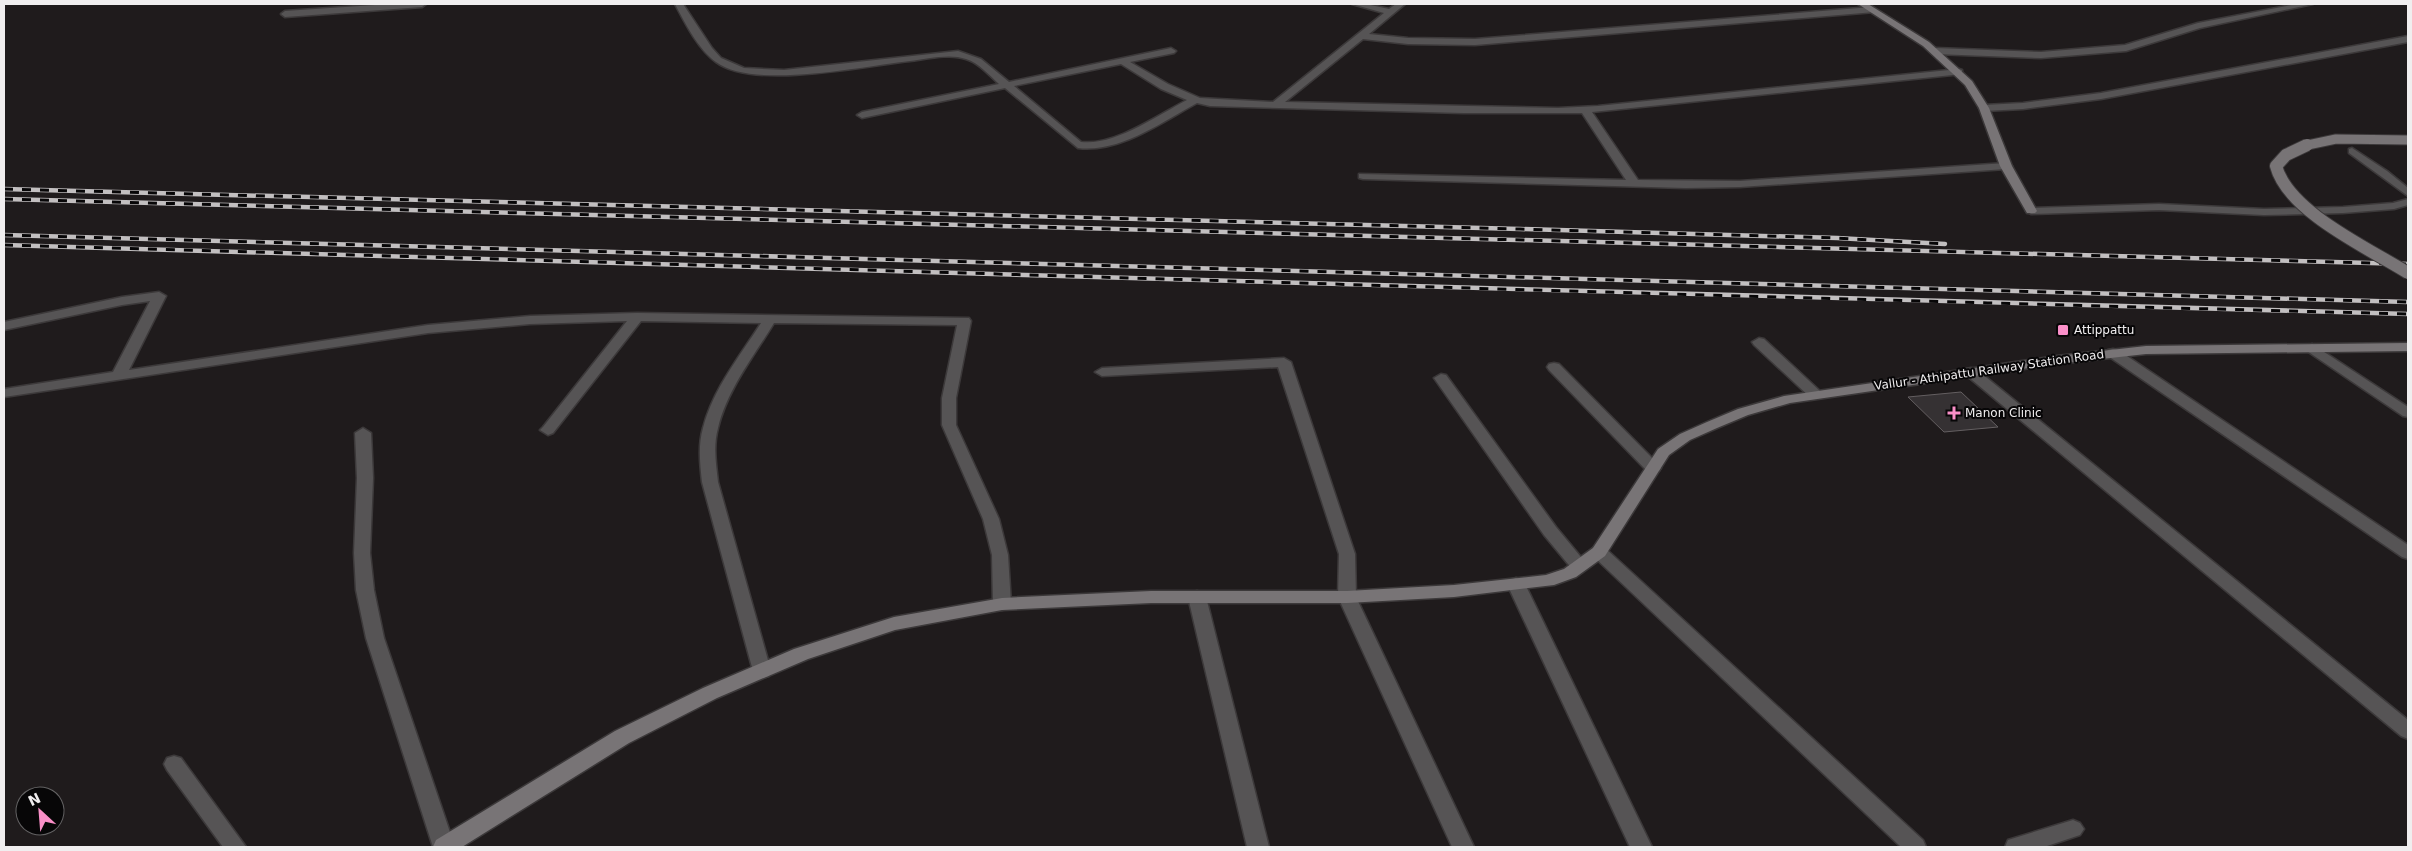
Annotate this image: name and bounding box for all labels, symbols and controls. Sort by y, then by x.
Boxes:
marker: Attippattu [2056,323,2070,337]
place label: Attippattu [2074,323,2134,337]
street label: Vallur - Athipattu Railway Station Road [1873,347,2105,393]
marker: Manon Clinic [1947,406,1961,420]
place label: Manon Clinic [1965,406,2042,420]
north arrow [15,786,65,836]
text: N [26,790,43,809]

